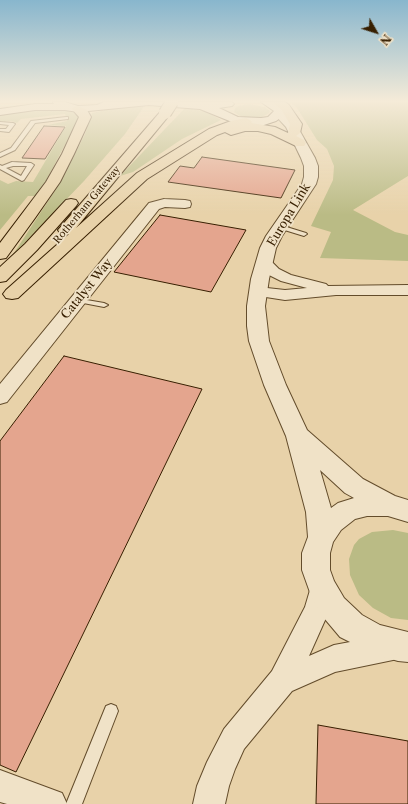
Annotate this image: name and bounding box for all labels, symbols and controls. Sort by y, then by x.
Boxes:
north arrow [356,12,396,52]
text: N [377,31,394,48]
street label: Rotherham Gateway [51,164,123,246]
street label: Europa Link [265,181,313,249]
street label: Catalyst Way [58,256,116,322]

